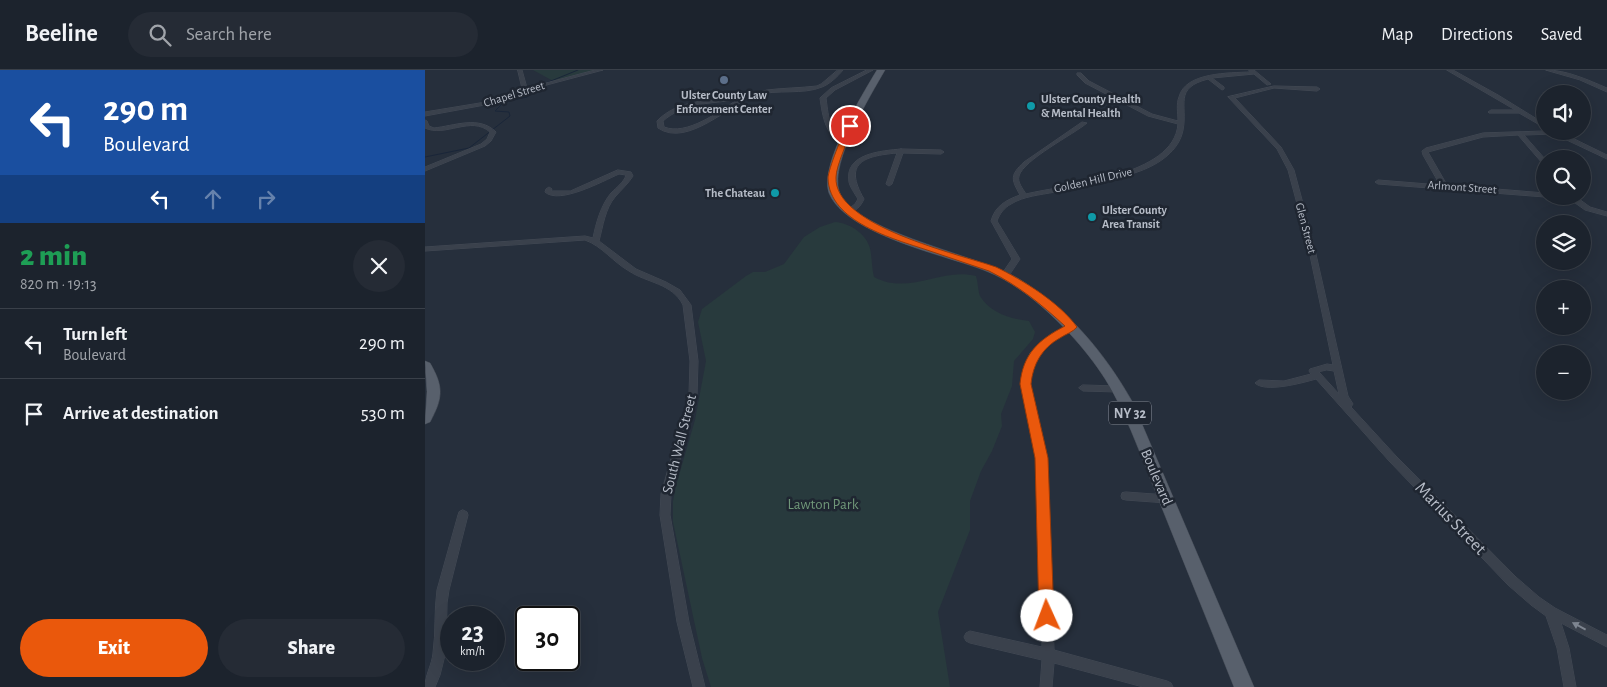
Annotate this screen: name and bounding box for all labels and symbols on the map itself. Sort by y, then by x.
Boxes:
marker: Ulster County Law Enforcement Center [718,74,730,86]
street label: Chapel Street [482,79,546,109]
place label: Ulster County Law Enforcement Center [676,89,773,115]
place label: Ulster County Health & Mental Health [1041,93,1141,119]
marker: Ulster County Health & Mental Health [1025,100,1037,112]
pin [829,105,871,147]
street label: Golden Hill Drive [1053,165,1133,195]
street label: Arlmont Street [1427,179,1497,195]
place label: The Chateau [705,187,766,199]
marker: The Chateau [769,187,781,199]
street label: Glen Street [1293,201,1319,255]
place label: Ulster County Area Transit [1102,204,1168,230]
marker: Ulster County Area Transit [1086,211,1098,223]
street label: South Wall Street [660,393,699,495]
road number: NY 32 [1109,402,1151,424]
street label: Boulevard [1138,447,1175,508]
street label: Marius Street [1411,479,1489,559]
park label: Lawton Park [788,497,859,512]
position arrow [1020,589,1072,641]
speed limit sign: 30 [515,606,580,671]
one-way arrow [1572,622,1586,630]

